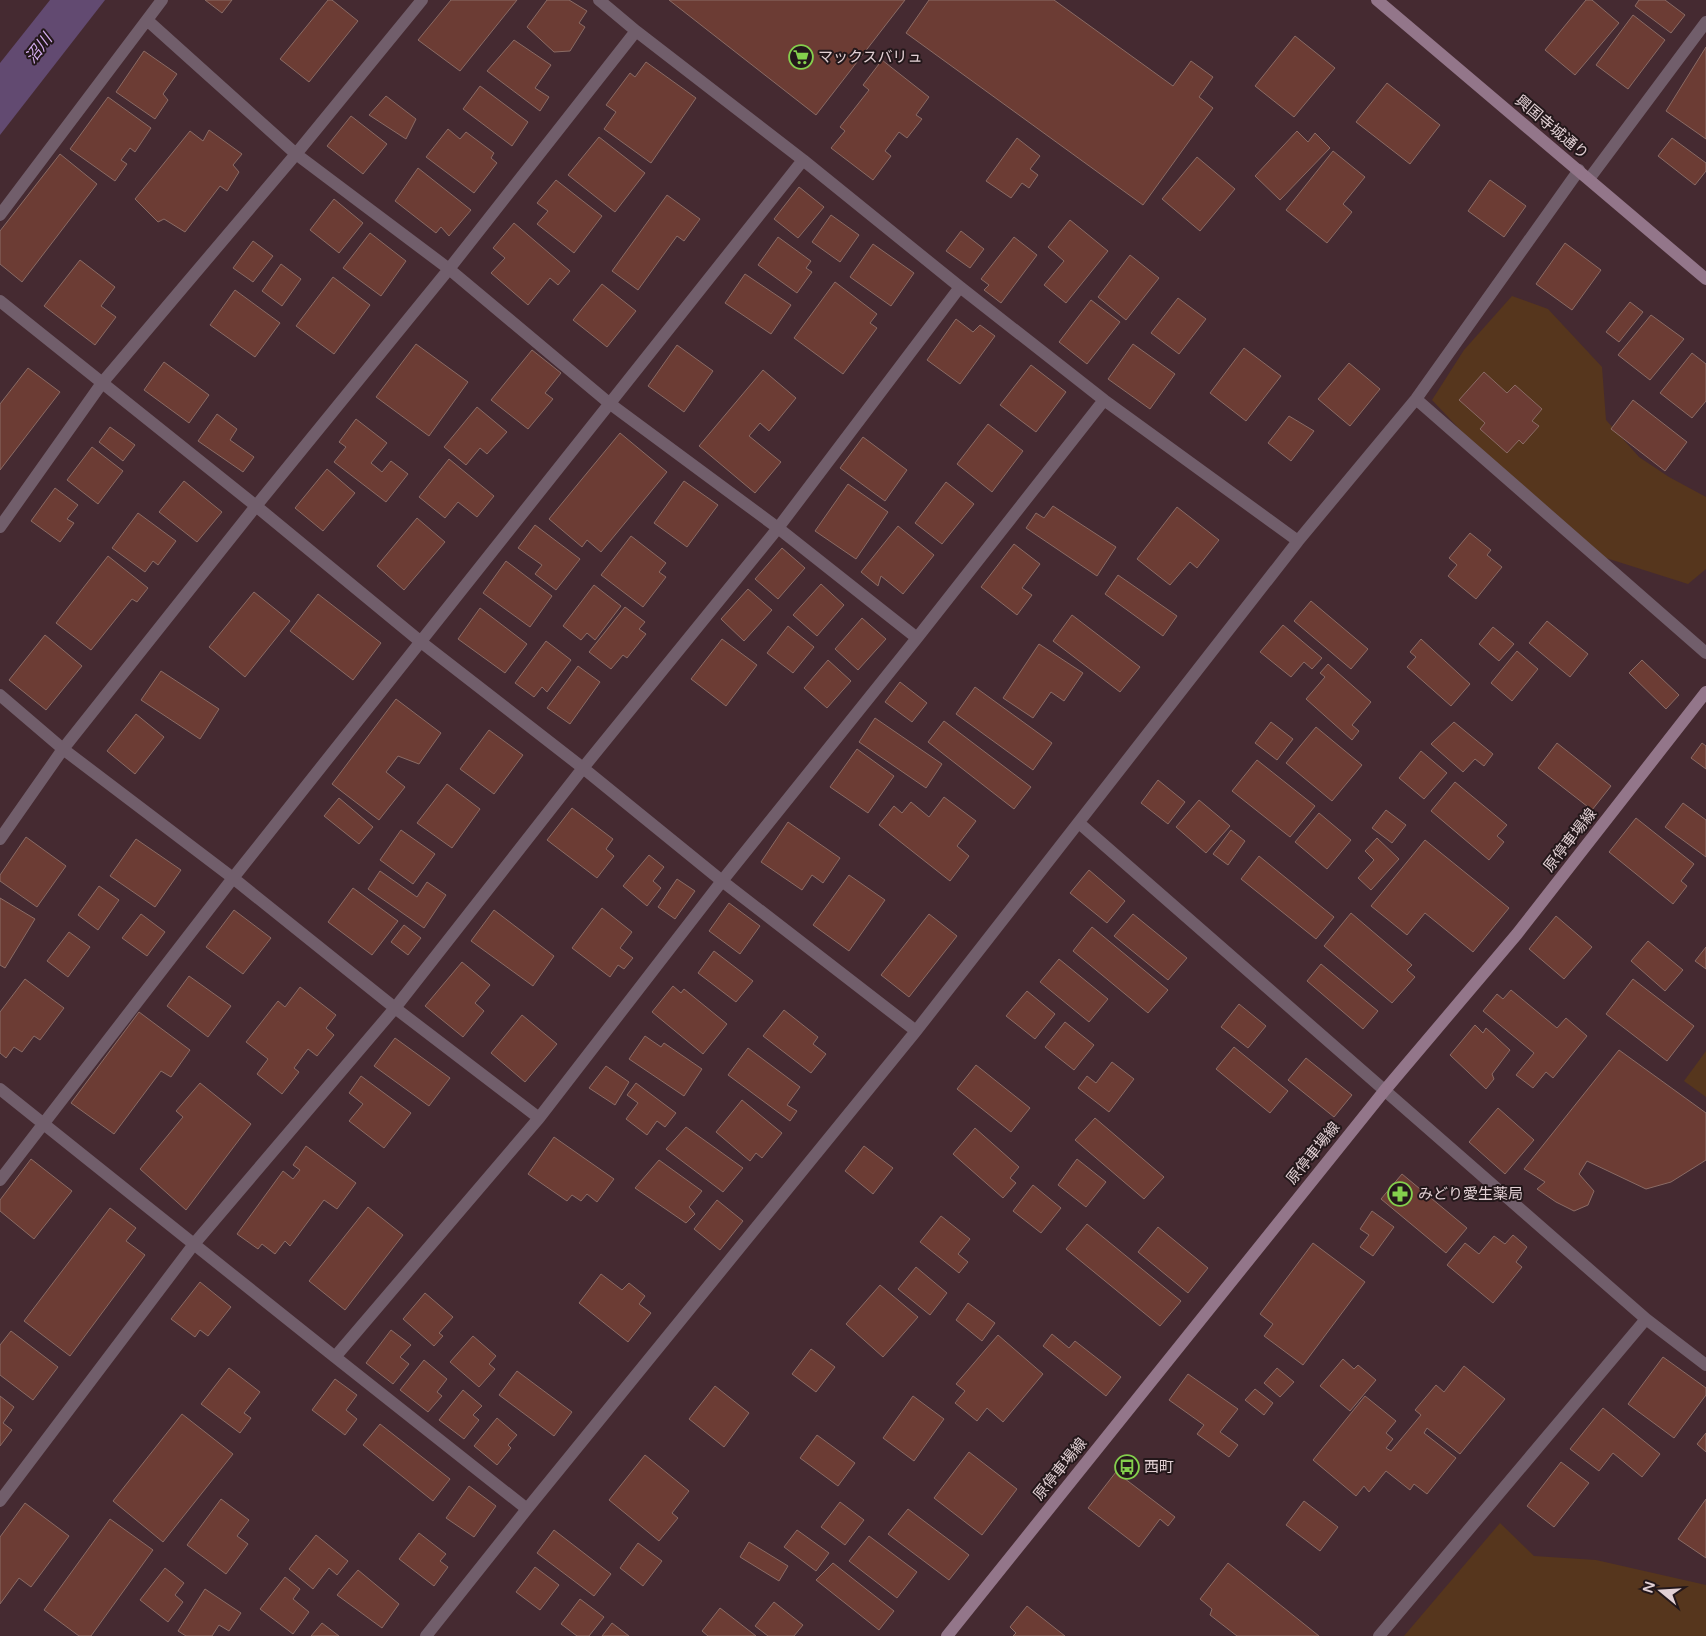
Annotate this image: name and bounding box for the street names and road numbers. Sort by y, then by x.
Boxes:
street label: 興国寺城通り [1512,91,1592,163]
street label: 原停車場線 [1540,805,1600,875]
street label: 原停車場線 [1282,1118,1344,1188]
street label: 原停車場線 [1029,1434,1091,1504]

